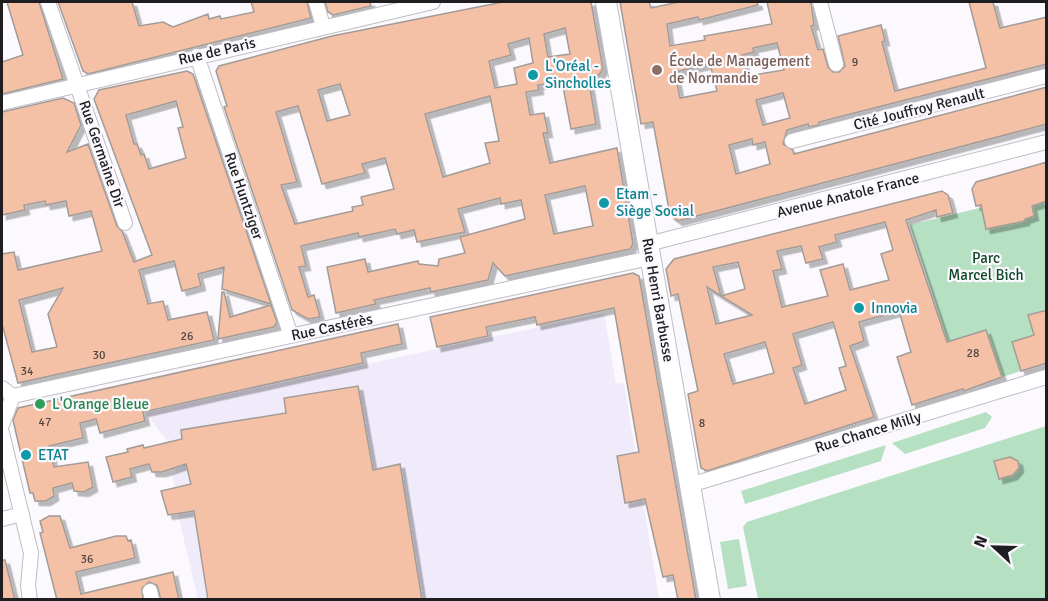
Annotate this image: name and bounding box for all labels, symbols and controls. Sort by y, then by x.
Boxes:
street label: Rue de Paris [177,33,258,69]
place label: École de Management de Normandie [669,51,810,87]
house number: 9 [852,55,858,70]
place label: L'Oréal - Sincholles [545,57,612,92]
marker: École de Management de Normandie [650,63,664,77]
marker: L'Oréal - Sincholles [526,68,540,82]
street label: Cité Jouffroy Renault [852,84,986,134]
street label: Rue Germaine Dir [75,98,129,210]
street label: Rue Huntziger [221,150,268,243]
street label: Avenue Anatole France [775,169,921,221]
place label: Etam - Siège Social [616,185,694,220]
marker: Etam - Siège Social [597,196,611,210]
street label: Rue Henri Barbusse [638,237,678,363]
park label: Parc Marcel Bich [948,249,1024,284]
place label: Innovia [871,299,918,317]
marker: Innovia [852,301,866,315]
street label: Rue Castérès [290,310,375,344]
house number: 26 [181,329,193,344]
house number: 28 [967,346,979,361]
house number: 30 [93,348,105,363]
house number: 34 [21,364,34,379]
place label: L'Orange Bleue [52,395,149,413]
marker: L'Orange Bleue [33,397,47,411]
street label: Rue Chance Milly [813,407,923,457]
house number: 47 [39,415,51,430]
house number: 8 [699,416,705,431]
place label: ETAT [38,446,69,464]
marker: ETAT [19,448,33,462]
north arrow [964,517,1024,577]
text: N [970,533,992,551]
house number: 36 [81,552,93,567]

